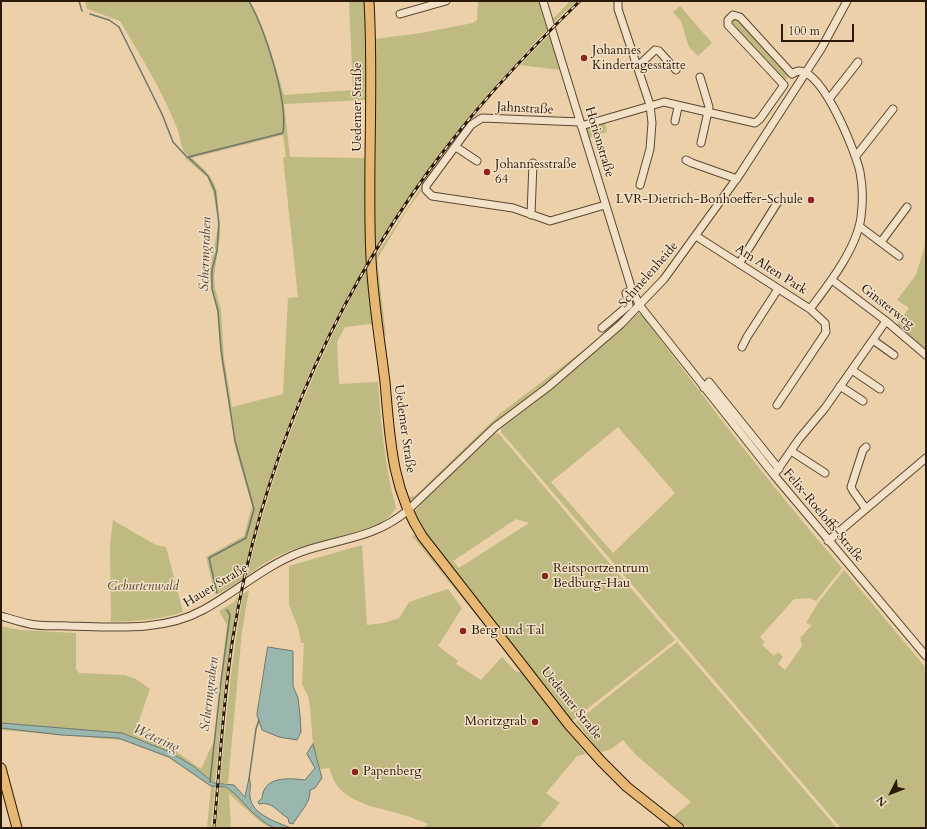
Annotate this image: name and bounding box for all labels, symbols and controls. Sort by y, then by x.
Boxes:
scale bar [783,16,856,42]
text: 100 m [788,23,820,39]
place label: Johannes Kindertagesstätte [592,43,686,74]
marker: Johannes Kindertagesstätte [579,53,589,63]
street label: Uedemer Straße [350,62,366,152]
street label: Jahnstraße [496,100,554,118]
street label: Horionstraße [581,105,617,179]
place label: Johannesstraße 64 [495,157,577,188]
marker: Johannesstraße 64 [482,167,492,177]
place label: LVR-Dietrich-Bonhoeffer-Schule [616,192,803,208]
marker: LVR-Dietrich-Bonhoeffer-Schule [806,195,816,205]
water label: Schermgraben [196,216,216,292]
street label: Schmelenheide [616,239,682,311]
street label: Am Alten Park [732,242,810,298]
street label: Ginsterweg [857,281,917,333]
street label: Uedemer Straße [390,384,418,474]
street label: Felix-Roeloffs-Straße [779,466,867,566]
street label: Hauer Straße [181,561,251,611]
place label: Reitsportzentrum Bedburg-Hau [553,561,649,592]
marker: Reitsportzentrum Bedburg-Hau [540,571,550,581]
park label: Geburtenwald [107,579,179,595]
place label: Berg und Tal [471,623,545,639]
marker: Berg und Tal [458,626,468,636]
water label: Schermgraben [197,656,223,732]
street label: Uedemer Straße [537,664,605,744]
place label: Moritzgrab [465,714,527,730]
marker: Moritzgrab [530,717,540,727]
water label: Wetering [130,721,182,757]
place label: Papenberg [363,764,421,780]
marker: Papenberg [350,767,360,777]
north arrow [871,773,911,813]
text: N [873,793,890,810]

